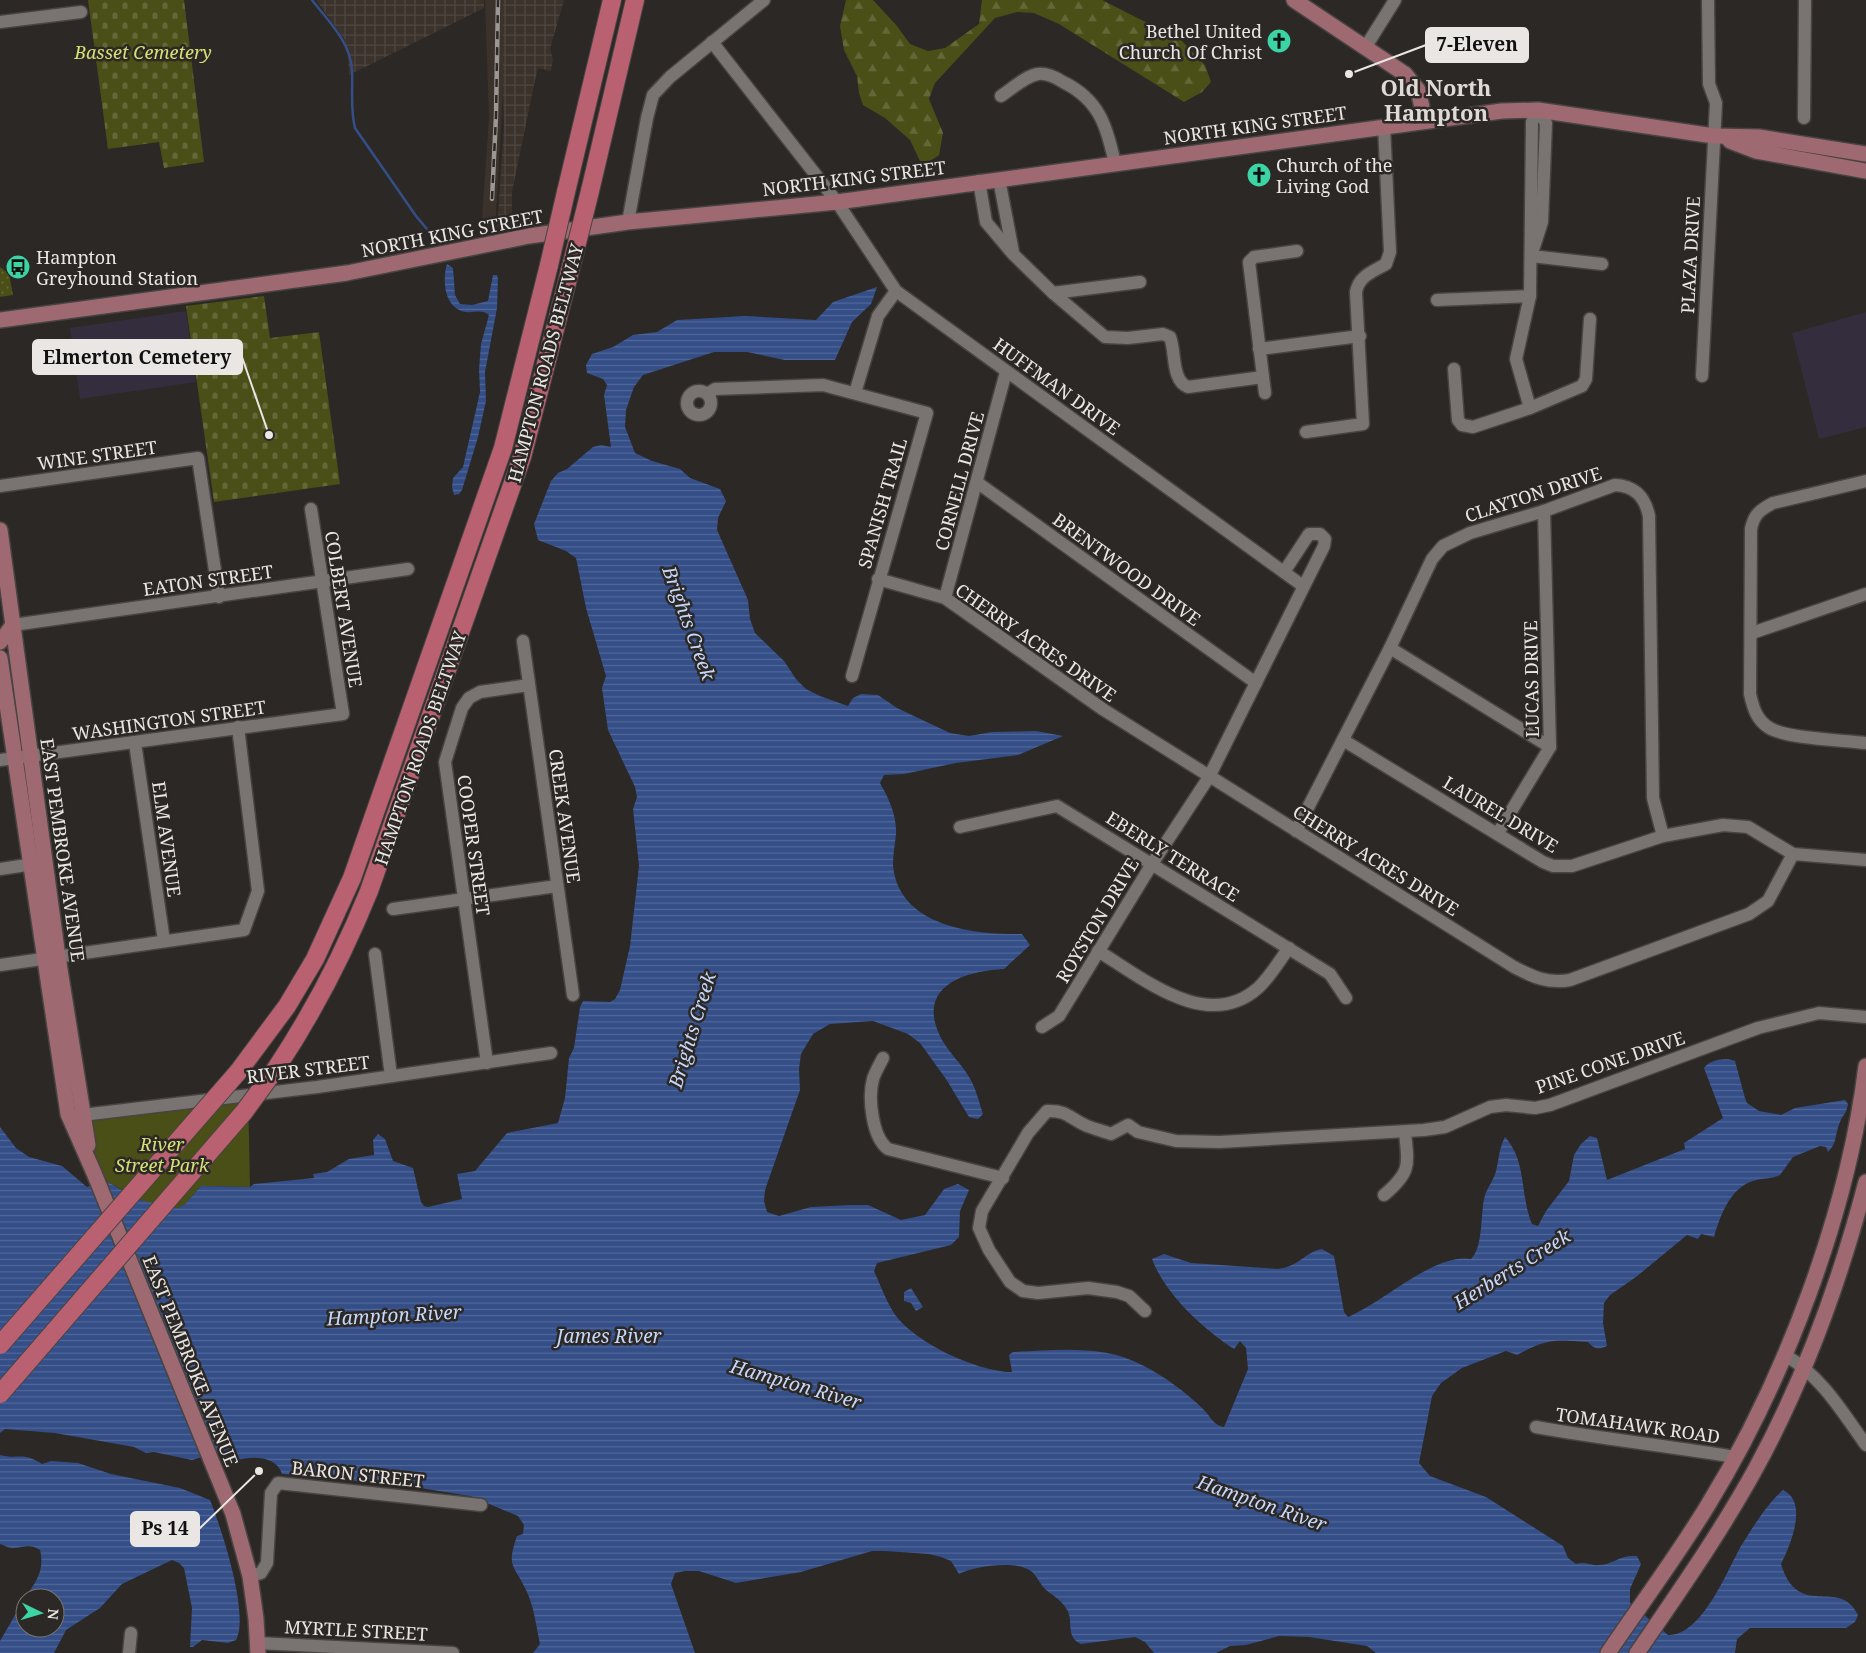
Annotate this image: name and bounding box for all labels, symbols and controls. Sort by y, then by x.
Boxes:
place label: Bethel United Church Of Christ [1119,19,1262,64]
church icon: Bethel United Church Of Christ [1266,28,1292,54]
callout: 7-Eleven [1426,28,1528,62]
text: 7-Eleven [1436,31,1518,57]
park label: Basset Cemetery [73,40,212,64]
district label: Old North Hampton [1381,72,1492,127]
street label: NORTH KING STREET [1162,100,1348,150]
place label: Church of the Living God [1276,153,1392,198]
street label: NORTH KING STREET [761,155,947,201]
church icon: Church of the Living God [1246,162,1272,188]
street label: PLAZA DRIVE [1675,196,1705,314]
street label: NORTH KING STREET [359,204,545,262]
street label: HAMPTON ROADS BELTWAY [502,240,589,485]
place label: Hampton Greyhound Station [36,245,198,290]
bus stop icon: Hampton Greyhound Station [5,254,31,280]
street label: HUFFMAN DRIVE [989,332,1125,440]
callout: Elmerton Cemetery [33,340,242,374]
text: Elmerton Cemetery [43,344,231,370]
street label: CORNELL DRIVE [929,409,989,553]
street label: WINE STREET [36,435,158,475]
street label: SPANISH TRAIL [852,435,912,571]
street label: CLAYTON DRIVE [1462,461,1604,527]
street label: BRENTWOOD DRIVE [1048,507,1206,631]
street label: COLBERT AVENUE [320,529,368,689]
street label: EATON STREET [141,559,275,601]
water label: Brights Creek [656,561,722,685]
street label: CHERRY ACRES DRIVE [951,577,1121,707]
street label: LUCAS DRIVE [1518,620,1544,738]
street label: HAMPTON ROADS BELTWAY [369,627,472,868]
street label: WASHINGTON STREET [71,695,267,745]
street label: EAST PEMBROKE AVENUE [35,737,91,963]
street label: CREEK AVENUE [544,747,586,885]
street label: LAUREL DRIVE [1439,770,1563,858]
street label: COOPER STREET [452,773,496,917]
street label: ELM AVENUE [147,780,187,898]
street label: CHERRY ACRES DRIVE [1289,799,1463,921]
street label: EBERLY TERRACE [1102,805,1244,907]
street label: ROYSTON DRIVE [1050,853,1144,987]
water label: Brights Creek [662,968,722,1092]
street label: PINE CONE DRIVE [1532,1025,1688,1099]
street label: RIVER STREET [245,1050,371,1088]
park label: River Street Park [115,1132,210,1177]
water label: Herberts Creek [1448,1222,1576,1316]
street label: EAST PEMBROKE AVENUE [138,1252,244,1470]
water label: Hampton River [325,1298,462,1332]
water label: James River [554,1323,662,1349]
water label: Hampton River [726,1353,865,1415]
street label: TOMAHAWK ROAD [1554,1402,1722,1448]
street label: BARON STREET [291,1455,425,1493]
water label: Hampton River [1193,1468,1330,1537]
callout: Ps 14 [131,1512,199,1546]
text: Ps 14 [141,1515,189,1541]
north arrow [15,1588,65,1638]
text: N [44,1608,63,1621]
street label: MYRTLE STREET [284,1614,428,1646]

